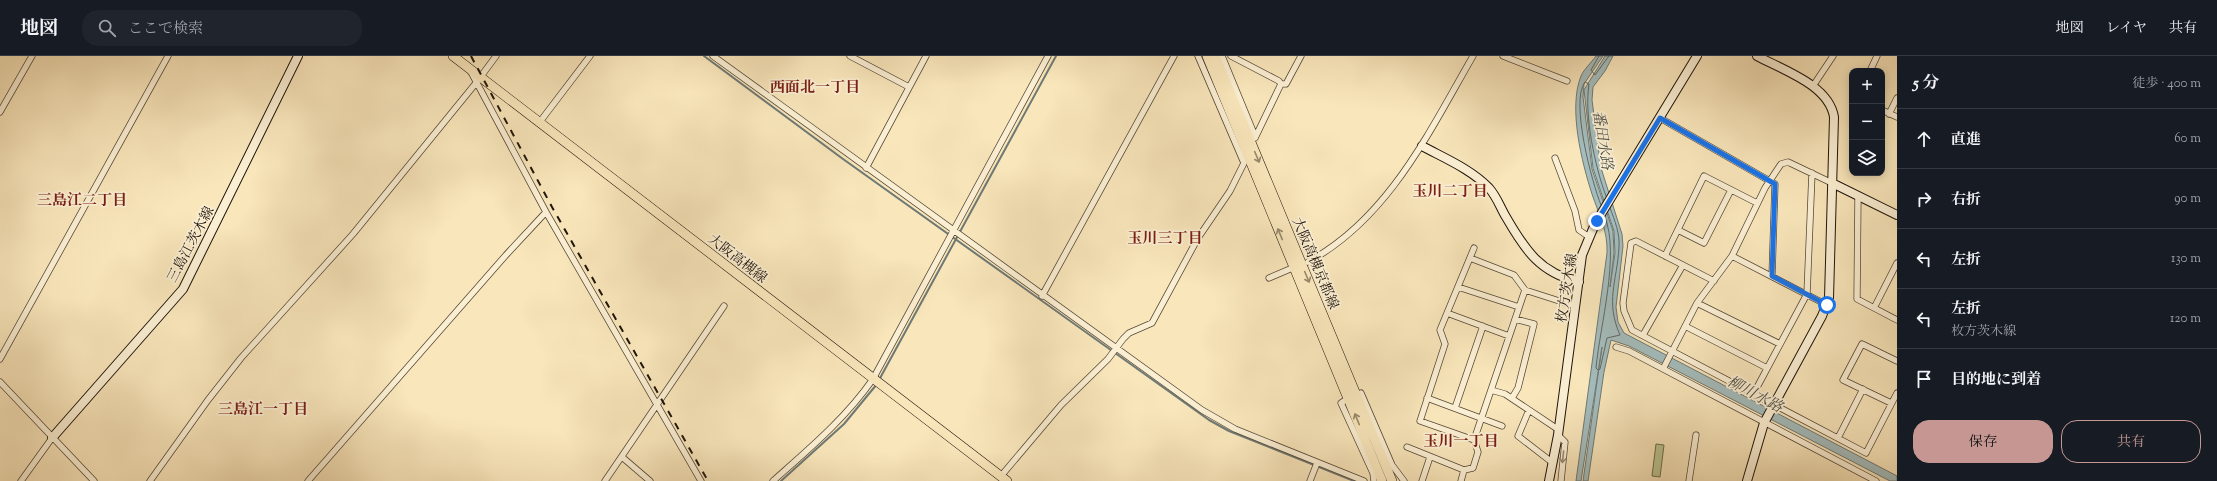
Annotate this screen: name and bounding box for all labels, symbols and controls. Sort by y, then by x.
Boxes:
search box [82,10,362,46]
text: 地図 [20,16,58,43]
icon: search [96,17,118,39]
text: ここで検索 [128,19,203,40]
text: 地図 [2056,19,2084,39]
text: レイヤ [2106,19,2147,39]
text: 共有 [2169,19,2197,39]
map controls [1849,68,1885,176]
button: + [1849,68,1885,104]
text: 5 分 [1913,72,1939,96]
text: 徒歩 · 400 m [2132,75,2201,93]
district label: 西面北一丁目 [770,78,860,99]
button: − [1849,104,1885,140]
water label: 番田水路 [1586,109,1617,172]
icon: ahead [1913,128,1935,150]
text: 直進 [1951,130,1981,151]
text: 60 m [2174,130,2201,148]
button: layers [1849,140,1885,176]
one-way arrow [1254,150,1261,162]
district label: 玉川二丁目 [1412,182,1488,203]
icon: right [1913,188,1935,210]
text: 右折 [1951,190,1981,211]
text: 90 m [2174,190,2201,208]
district label: 三島江二丁目 [37,191,127,212]
street label: 三島江茨木線 [163,203,220,287]
route end [1588,212,1606,230]
street label: 大阪高槻京都線 [1286,215,1343,313]
district label: 玉川三丁目 [1127,229,1203,250]
one-way arrow [1276,229,1284,241]
street label: 大阪高槻線 [703,230,771,289]
icon: left [1913,248,1935,270]
text: 左折 [1951,250,1981,271]
text: 130 m [2171,250,2201,268]
street label: 枚方茨木線 [1553,252,1583,324]
one-way arrow [1304,270,1311,282]
route start [1818,296,1836,314]
text: 左折 [1951,299,1981,320]
icon: left [1913,308,1935,330]
text: 120 m [2170,310,2201,328]
text: 枚方茨木線 [1951,323,2016,341]
icon: arrive [1913,368,1935,390]
text: 目的地に到着 [1951,370,2041,391]
water label: 柳川水路 [1723,372,1787,419]
district label: 三島江一丁目 [218,400,308,421]
one-way arrow [1352,413,1360,425]
button: 保存 [1913,420,2053,463]
button: 共有 [2061,420,2201,463]
district label: 玉川一丁目 [1423,432,1499,453]
one-way arrow [1559,450,1567,463]

